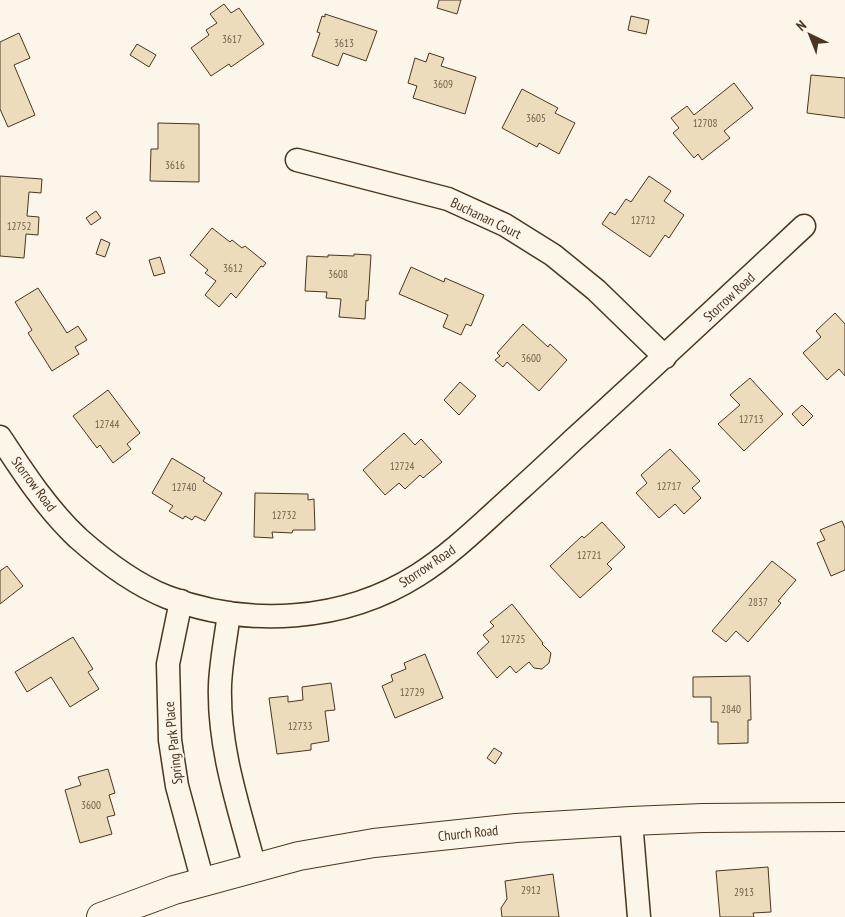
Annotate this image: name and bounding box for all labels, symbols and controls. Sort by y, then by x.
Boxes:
north arrow [785,10,835,60]
text: N [792,16,810,35]
house number: 3617 [222,32,242,46]
house number: 3613 [334,36,354,50]
house number: 3609 [433,77,453,91]
house number: 3605 [526,111,546,125]
house number: 12708 [693,116,717,130]
house number: 3616 [165,158,185,172]
street label: Buchanan Court [448,193,524,243]
house number: 12712 [631,213,655,227]
house number: 12752 [7,219,31,233]
house number: 3612 [223,261,243,275]
house number: 3608 [328,267,348,281]
street label: Storrow Road [699,269,759,325]
house number: 3600 [521,351,541,365]
house number: 12713 [739,412,763,426]
house number: 12744 [95,417,119,431]
street label: Storrow Road [7,453,61,515]
house number: 12724 [390,459,414,473]
house number: 12717 [657,479,681,493]
house number: 12740 [172,480,196,494]
house number: 12732 [272,508,296,522]
street label: Storrow Road [395,541,459,591]
house number: 12721 [577,548,601,562]
house number: 2837 [748,595,768,609]
house number: 12725 [501,632,525,646]
house number: 12729 [400,685,424,699]
street label: Spring Park Place [160,700,186,785]
house number: 2840 [721,702,741,716]
house number: 12733 [288,719,312,733]
house number: 3600 [81,798,101,812]
street label: Church Road [437,821,499,845]
house number: 2912 [521,883,541,897]
house number: 2913 [734,885,754,899]

